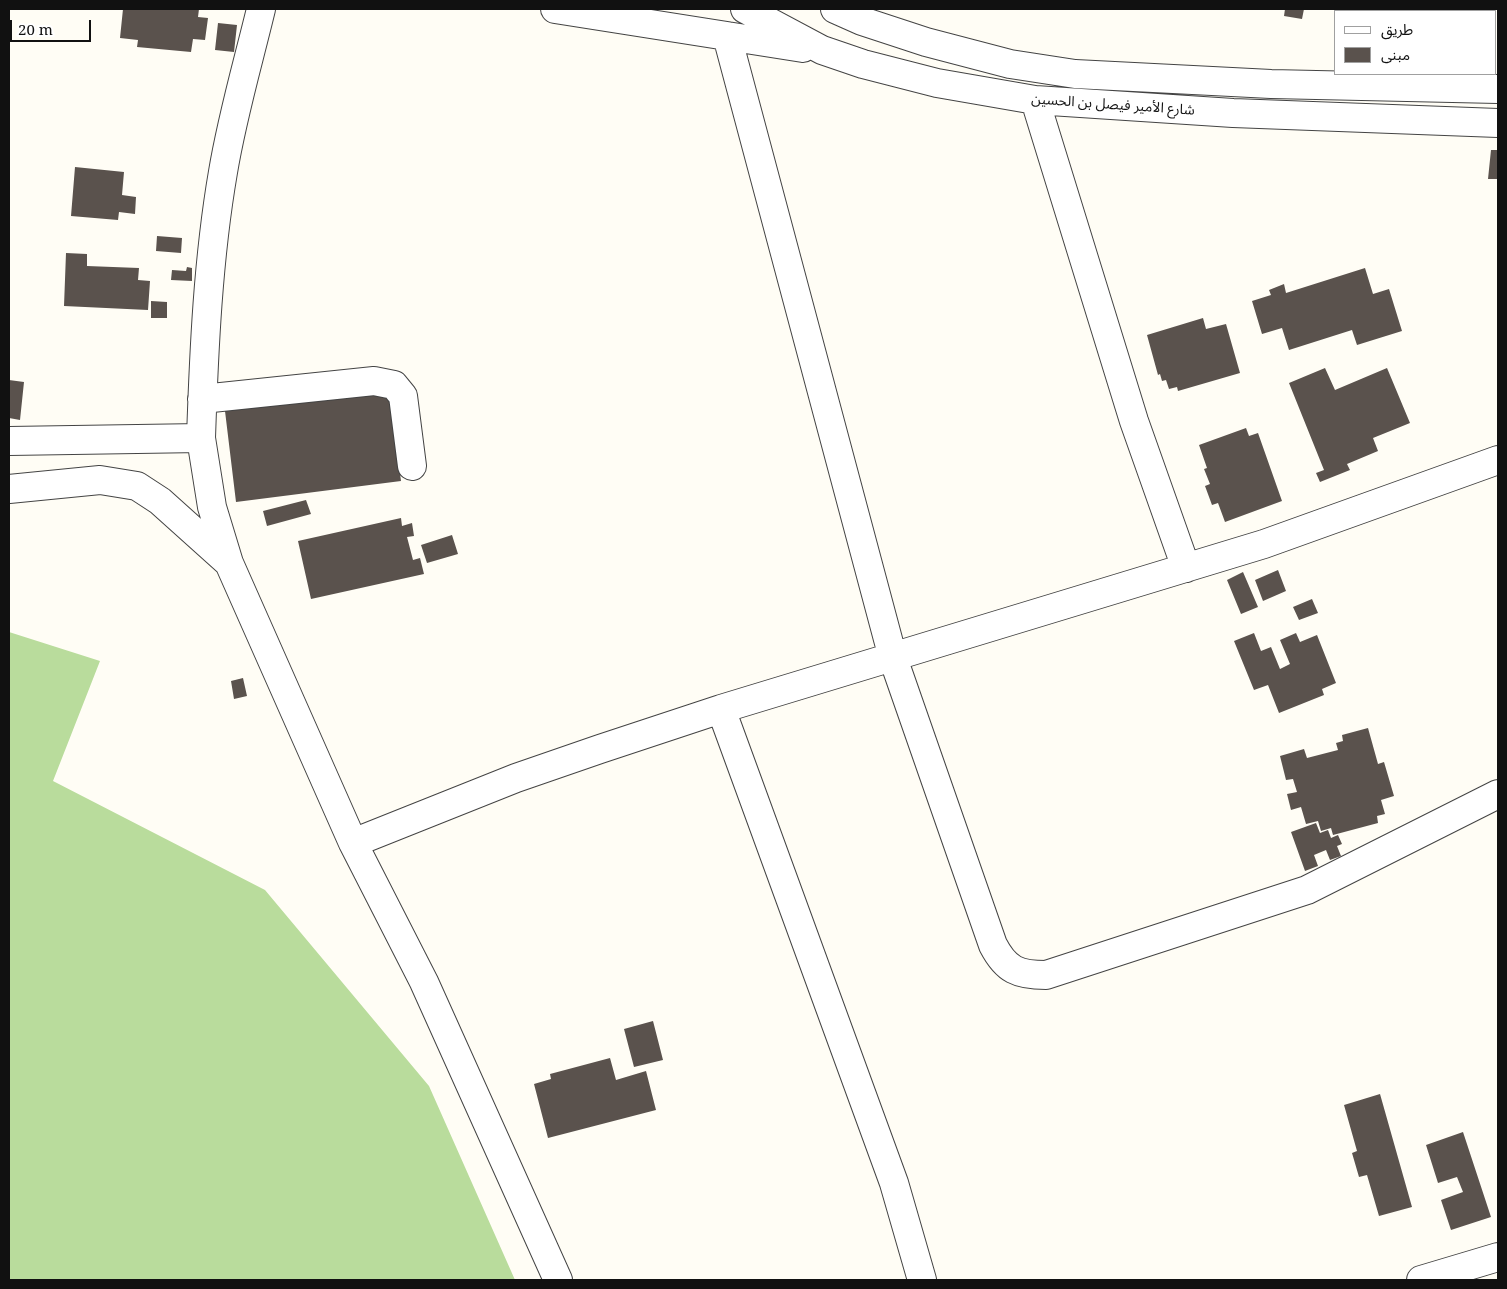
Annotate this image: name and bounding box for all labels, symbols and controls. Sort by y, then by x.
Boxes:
scale bar [12,10,94,42]
legend [1334,10,1497,75]
text: 20 m [18,19,53,39]
text: طريق [1381,19,1413,39]
text: مبنى [1381,44,1410,64]
street label: شارع الأمير فيصل بن الحسين [1031,91,1195,119]

